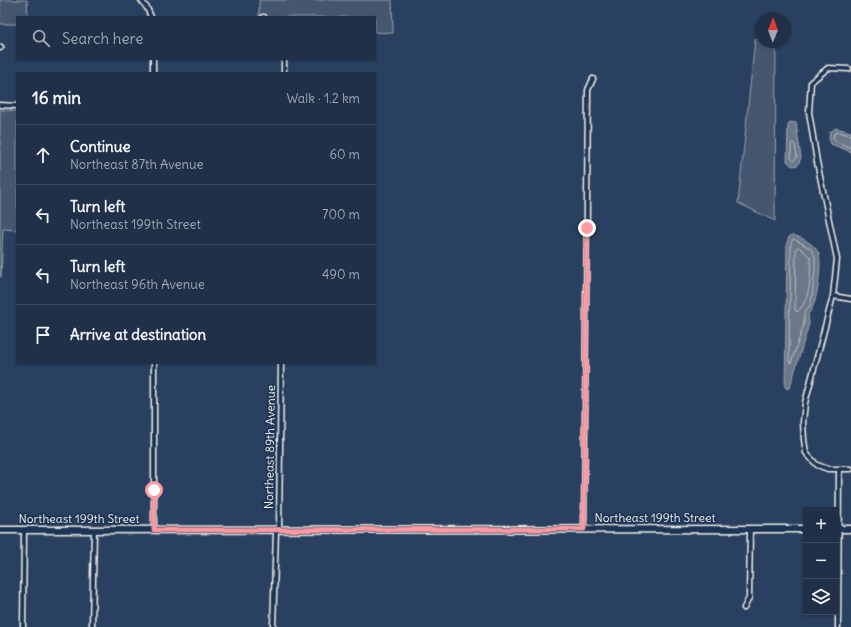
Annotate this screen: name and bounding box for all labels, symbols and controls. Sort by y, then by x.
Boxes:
north arrow [755,12,791,48]
search box [16,16,376,60]
icon: search [30,27,52,49]
text: Search here [62,29,143,48]
text: 16 min [32,87,81,109]
text: Walk · 1.2 km [286,90,360,107]
text: Continue [70,137,131,156]
icon: ahead [32,144,54,166]
text: 60 m [329,146,360,163]
text: Northeast 87th Avenue [70,156,204,173]
text: Turn left [70,197,125,216]
icon: left [32,204,54,226]
text: 700 m [322,206,360,223]
text: Northeast 199th Street [70,216,201,233]
route end [578,219,596,237]
text: Turn left [70,257,125,276]
icon: left [32,264,54,286]
text: 490 m [322,266,360,283]
text: Northeast 96th Avenue [70,276,205,293]
icon: arrive [32,324,54,346]
text: Arrive at destination [70,325,206,344]
street label: Northeast 89th Avenue [261,385,278,509]
route start [145,481,163,499]
map controls [803,507,839,615]
button: + [803,507,839,543]
street label: Northeast 199th Street [595,510,715,525]
street label: Northeast 199th Street [19,511,139,526]
button: − [803,543,839,579]
button: layers [803,579,839,615]

